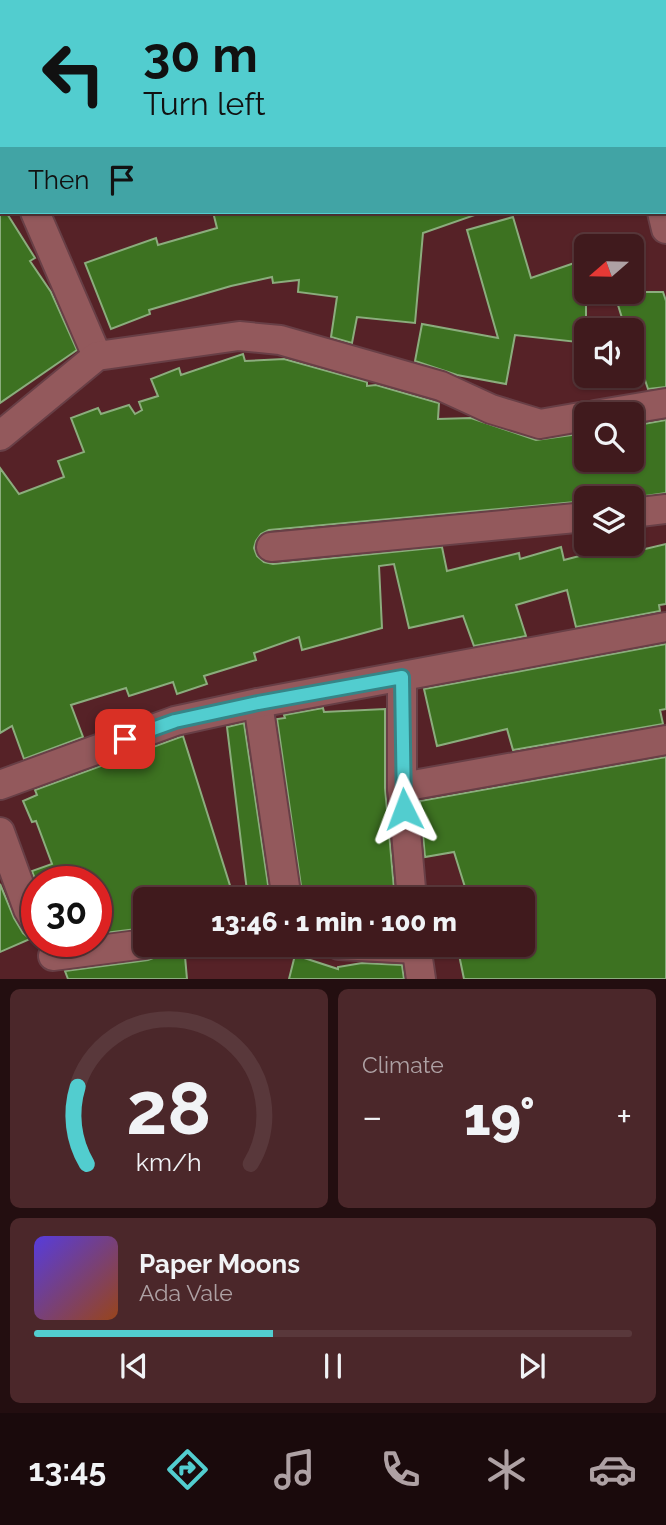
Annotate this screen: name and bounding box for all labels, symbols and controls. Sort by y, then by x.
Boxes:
text: 30 m [143,26,258,83]
icon: left [28,28,119,119]
text: Turn left [143,85,265,122]
icon: arrive [103,161,141,199]
text: Then [28,165,89,195]
north arrow [574,234,644,304]
map controls [574,234,644,556]
button: sound [574,318,644,388]
button: search [574,402,644,472]
button: layers [574,486,644,556]
pin [95,709,155,769]
icon: arrive [106,720,144,758]
position arrow [367,772,441,846]
speed limit sign: 30 [21,866,112,957]
text: 13:46 · 1 min · 100 m [211,907,457,937]
text: Climate [362,1051,444,1078]
text: 28 [126,1067,212,1152]
text: 19° [464,1086,535,1147]
text: − [362,1094,382,1139]
text: + [616,1094,632,1139]
text: km/h [136,1147,202,1177]
text: Paper Moons [139,1249,300,1279]
text: Ada Vale [139,1279,233,1306]
icon: previous [115,1347,153,1385]
icon: pause [314,1347,352,1385]
icon: next [513,1347,551,1385]
icon: directions [163,1445,212,1494]
icon: music [270,1445,319,1494]
icon: phone [376,1445,425,1494]
icon: climate [482,1445,531,1494]
icon: car [588,1445,637,1494]
text: 13:45 [29,1451,106,1488]

